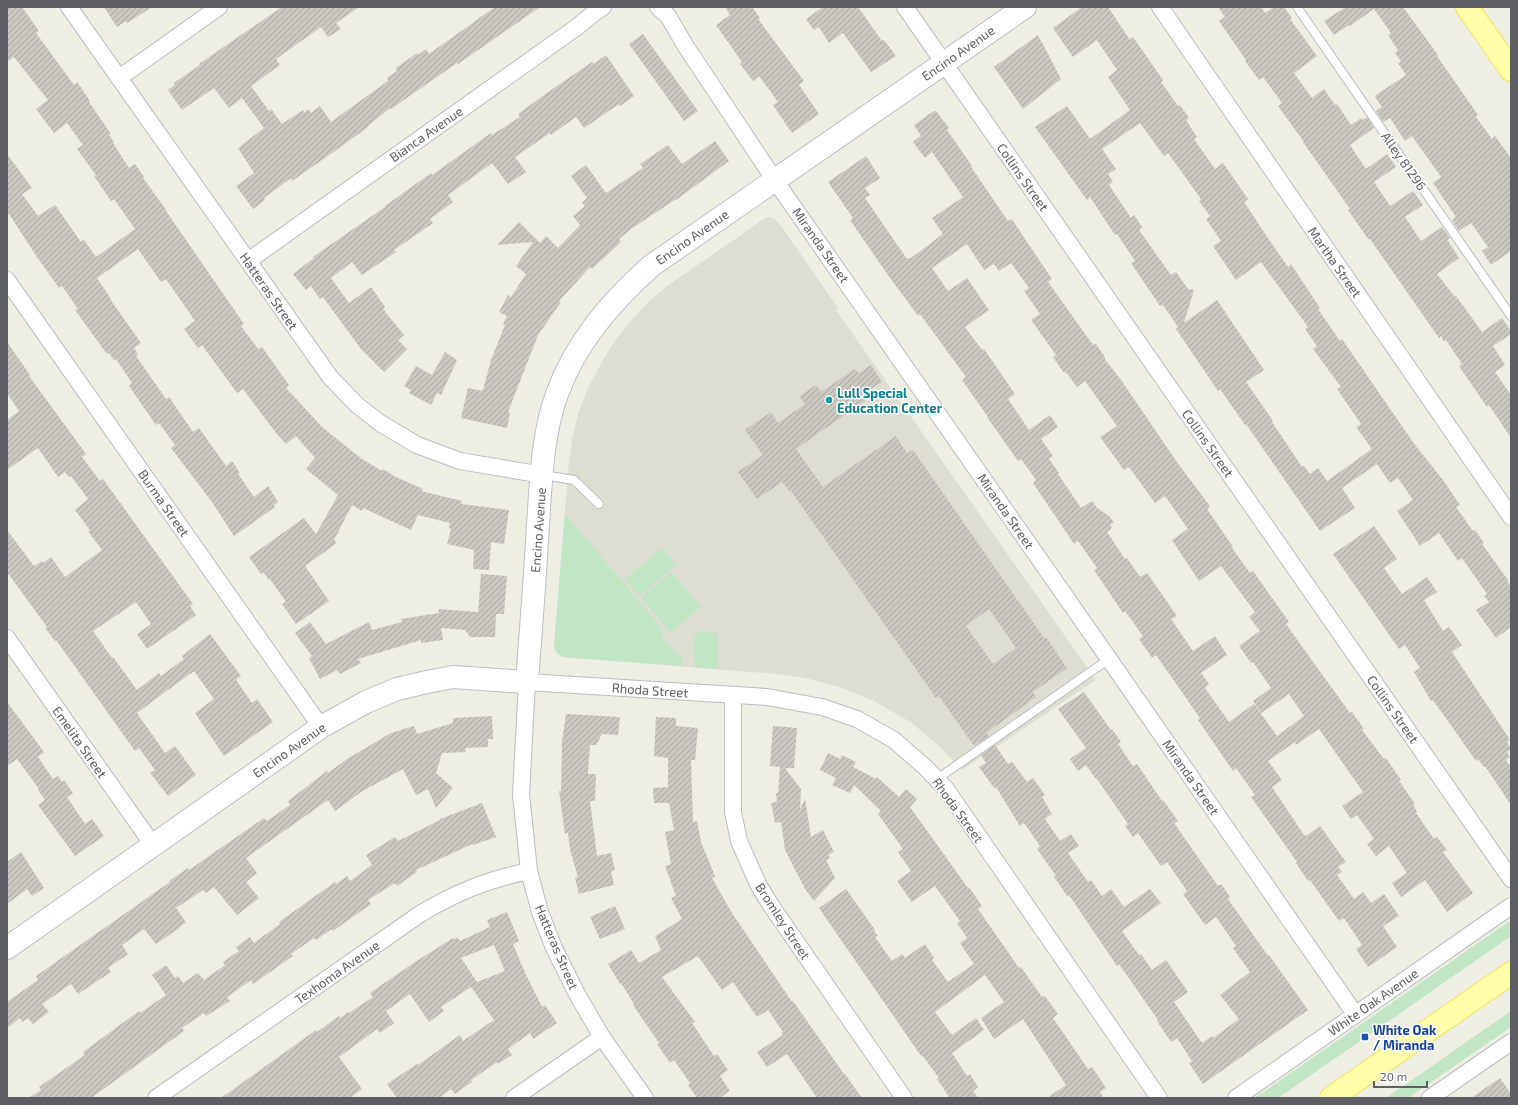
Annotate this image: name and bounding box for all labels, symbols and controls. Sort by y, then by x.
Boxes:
street label: Encino Avenue [918,22,998,84]
street label: Bianca Avenue [386,103,466,165]
street label: Alley 81296 [1378,129,1430,193]
street label: Collins Street [994,140,1052,214]
street label: Miranda Street [789,204,853,286]
street label: Encino Avenue [652,206,732,268]
street label: Martha Street [1305,224,1365,300]
street label: Hatteras Street [236,249,302,333]
place label: Lull Special Education Center [837,385,943,416]
marker: Lull Special Education Center [824,395,834,405]
street label: Collins Street [1179,406,1237,480]
street label: Burma Street [135,466,193,540]
street label: Miranda Street [974,470,1038,552]
street label: Encino Avenue [527,487,549,573]
street label: Collins Street [1364,672,1422,746]
street label: Rhoda Street [611,679,689,701]
street label: Emelita Street [49,703,111,781]
street label: Encino Avenue [249,719,329,781]
street label: Miranda Street [1159,736,1223,818]
street label: Rhoda Street [929,774,987,846]
street label: Bromley Street [752,880,814,962]
street label: Hatteras Street [532,902,582,992]
street label: Texhoma Avenue [292,937,382,1007]
street label: White Oak Avenue [1325,965,1421,1039]
place label: White Oak / Miranda [1373,1022,1437,1053]
marker: White Oak / Miranda [1360,1032,1370,1042]
scale bar [1374,1063,1427,1089]
text: 20 m [1380,1069,1407,1083]

